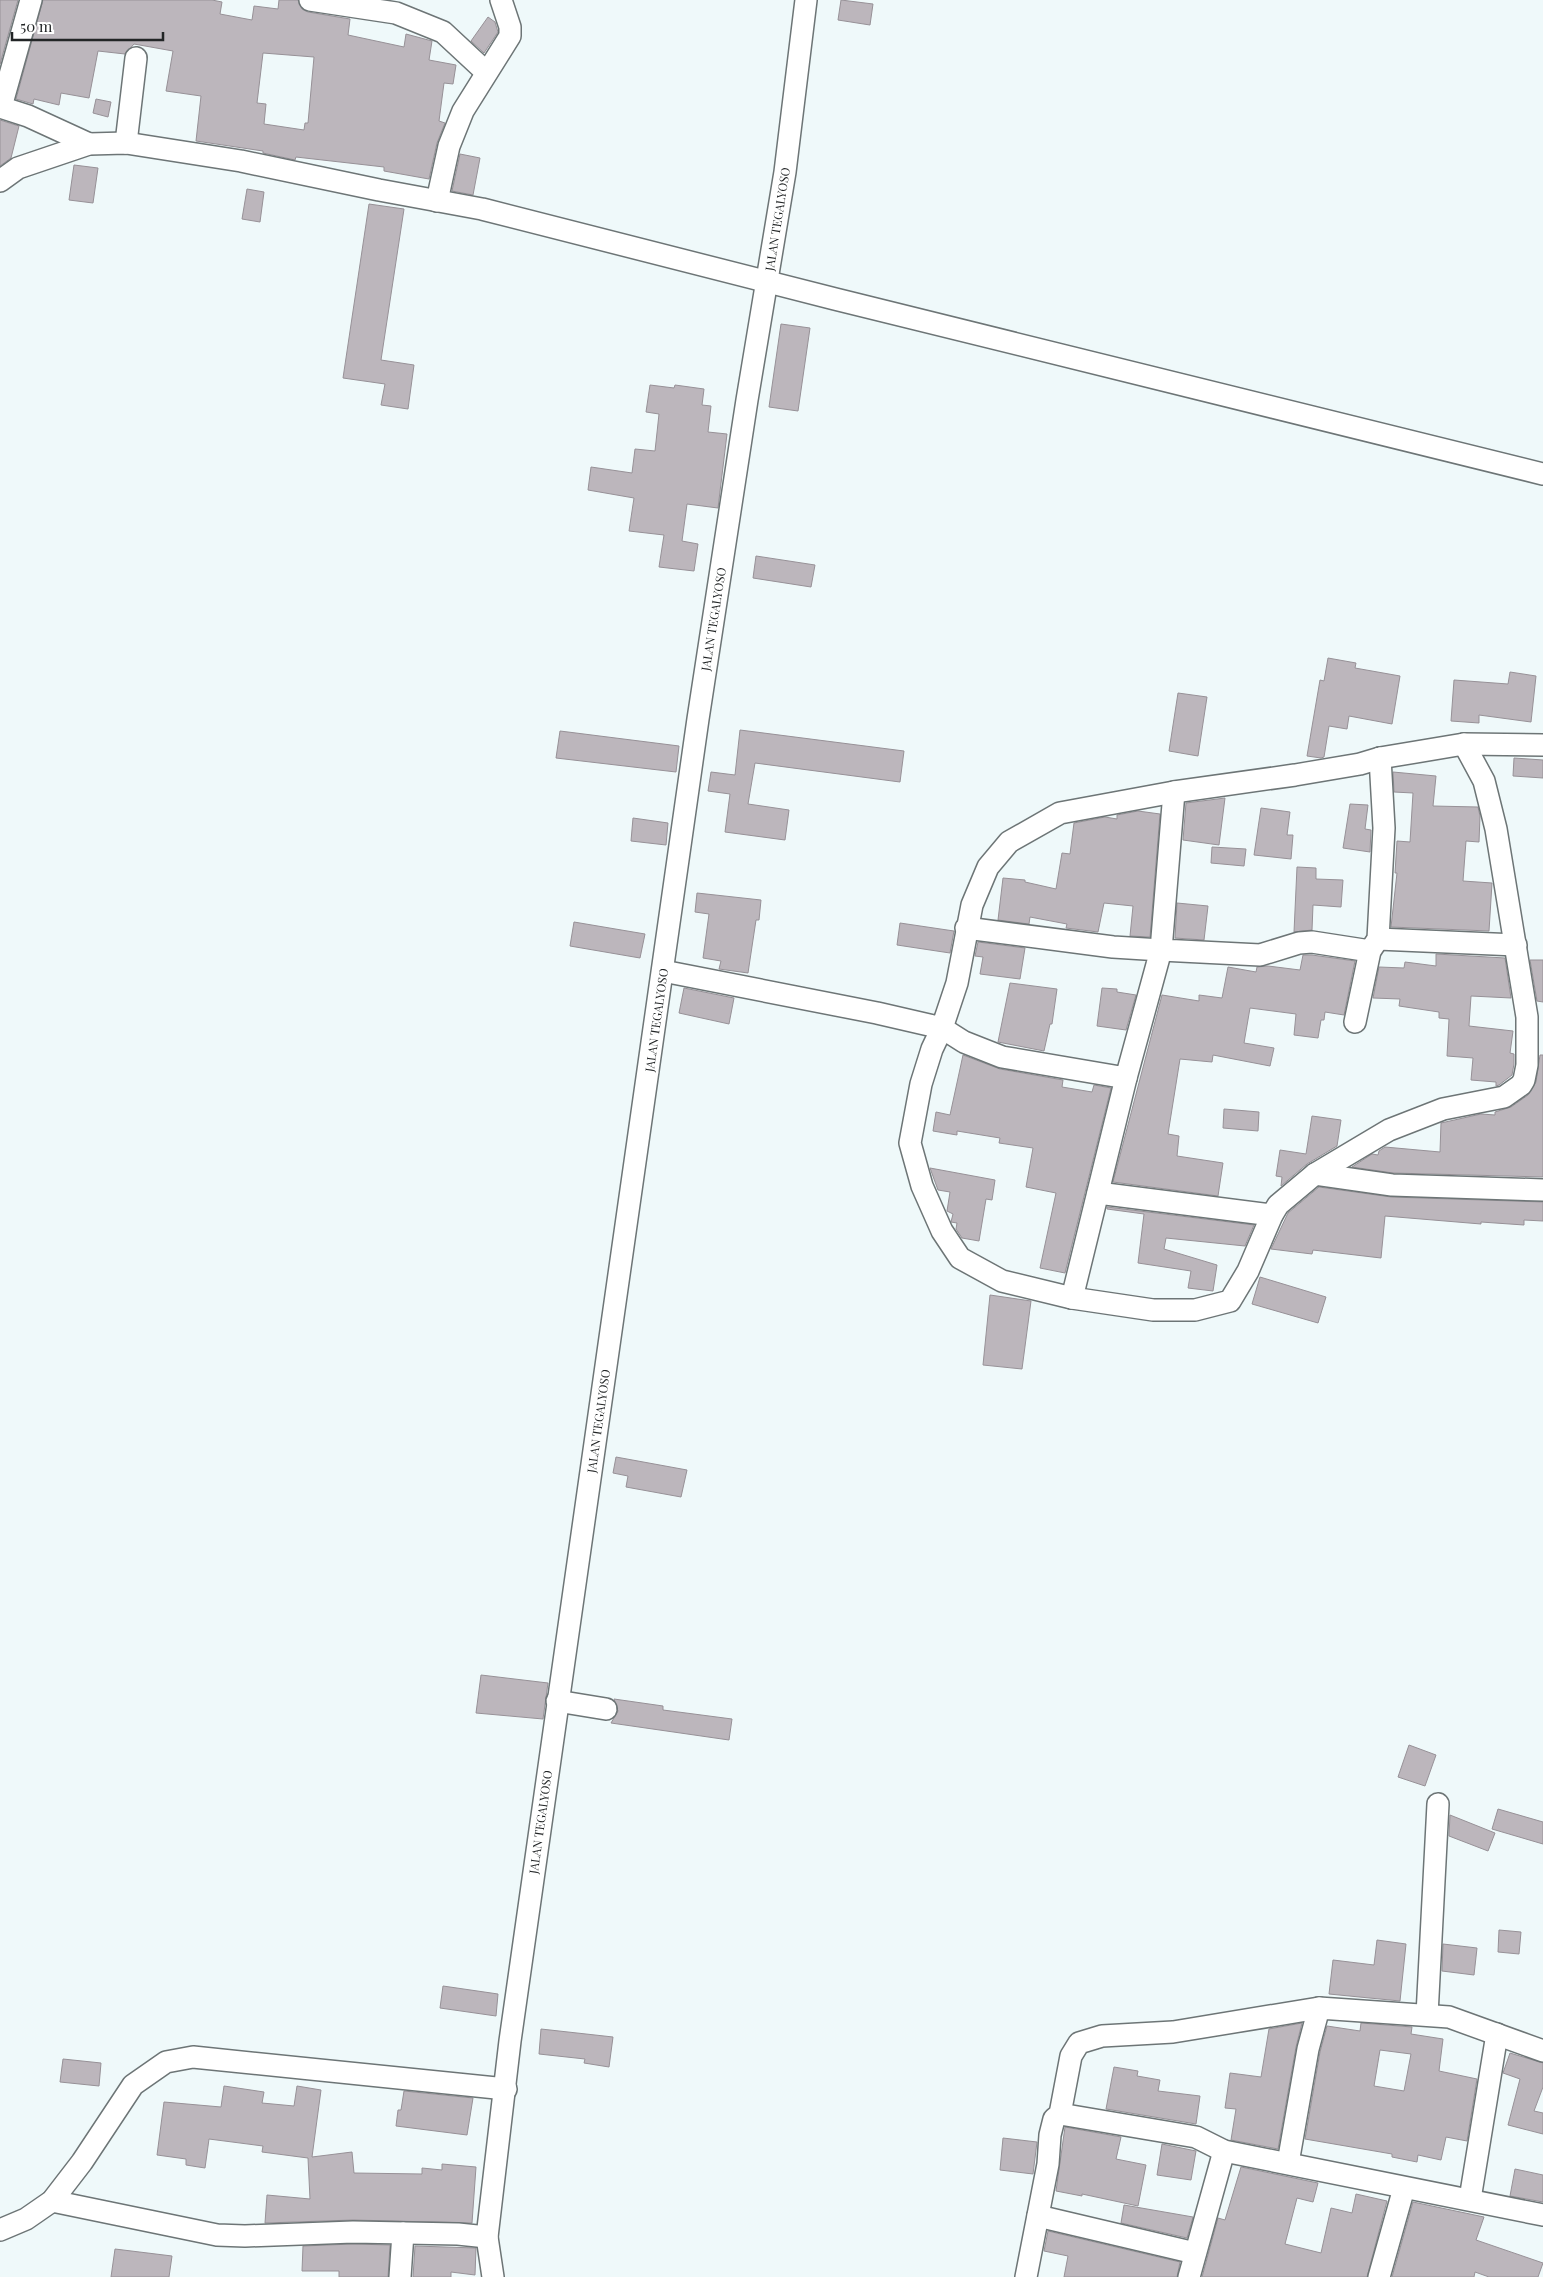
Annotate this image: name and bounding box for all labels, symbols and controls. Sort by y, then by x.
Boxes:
scale bar [12,10,164,42]
text: 50 m [20,16,53,36]
street label: JALAN TEGALYOSO [761,166,793,273]
street label: JALAN TEGALYOSO [697,566,729,673]
street label: JALAN TEGALYOSO [641,967,671,1074]
street label: JALAN TEGALYOSO [583,1368,613,1475]
street label: JALAN TEGALYOSO [525,1769,555,1876]

